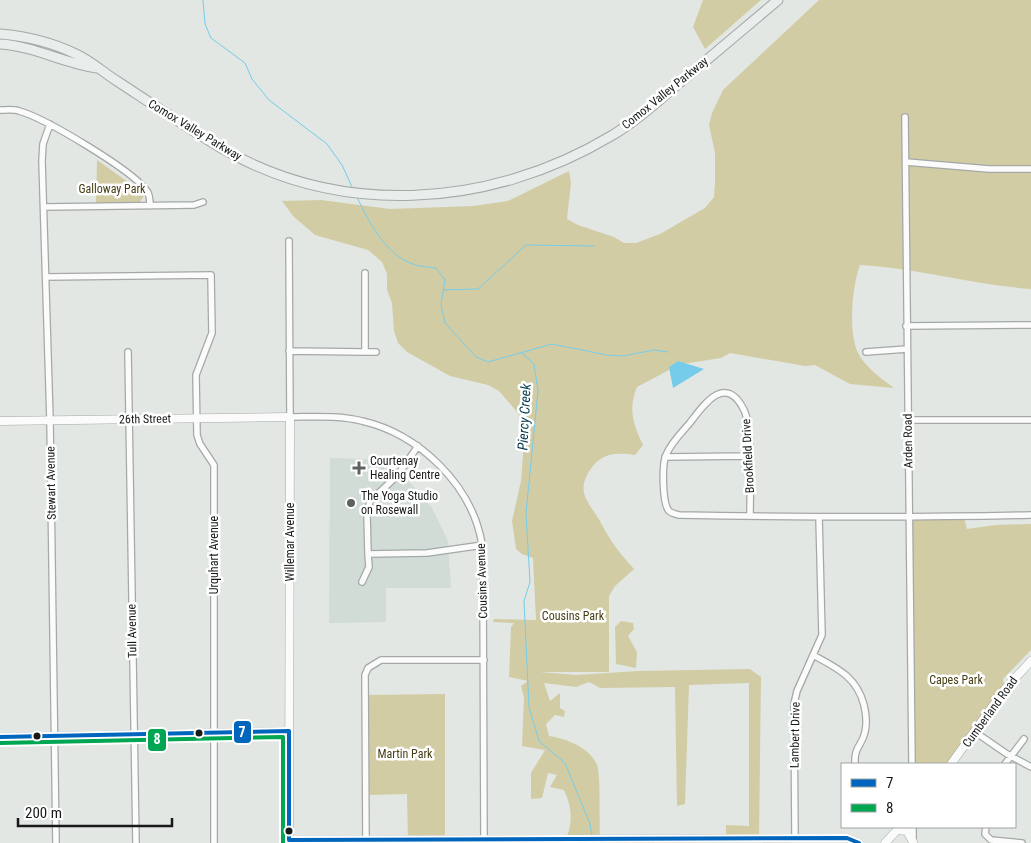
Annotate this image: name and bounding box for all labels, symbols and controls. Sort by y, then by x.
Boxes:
street label: Comox Valley Parkway [619,54,711,132]
street label: Comox Valley Parkway [146,97,244,163]
park label: Galloway Park [79,182,146,196]
water label: Piercy Creek [514,382,534,451]
street label: 26th Street [119,412,172,426]
street label: Arden Road [901,413,915,468]
street label: Brookfield Drive [739,418,757,494]
street label: Stewart Avenue [43,446,59,520]
place label: Courtenay Healing Centre [370,454,440,482]
marker: Courtenay Healing Centre [352,461,366,475]
place label: The Yoga Studio on Rosewall [361,489,438,517]
marker: The Yoga Studio on Rosewall [345,497,357,509]
street label: Willemar Avenue [283,502,297,581]
street label: Urquhart Avenue [207,515,221,594]
street label: Cousins Avenue [474,543,490,619]
street label: Tull Avenue [125,603,139,658]
park label: Cousins Park [542,609,605,623]
park label: Capes Park [929,673,983,687]
street label: Cumberland Road [960,674,1020,750]
street label: Lambert Drive [787,701,803,768]
line badge: 7 [233,720,252,744]
text: 7 [238,724,246,740]
line badge: 8 [147,728,167,752]
unlabelled marker [194,728,204,738]
unlabelled marker [32,731,42,741]
text: 8 [153,731,161,747]
park label: Martin Park [377,747,433,761]
legend [841,763,1016,828]
text: 7 [886,774,893,792]
scale bar [18,796,171,828]
text: 8 [886,799,893,817]
text: 200 m [25,804,62,822]
unlabelled marker [284,826,294,836]

